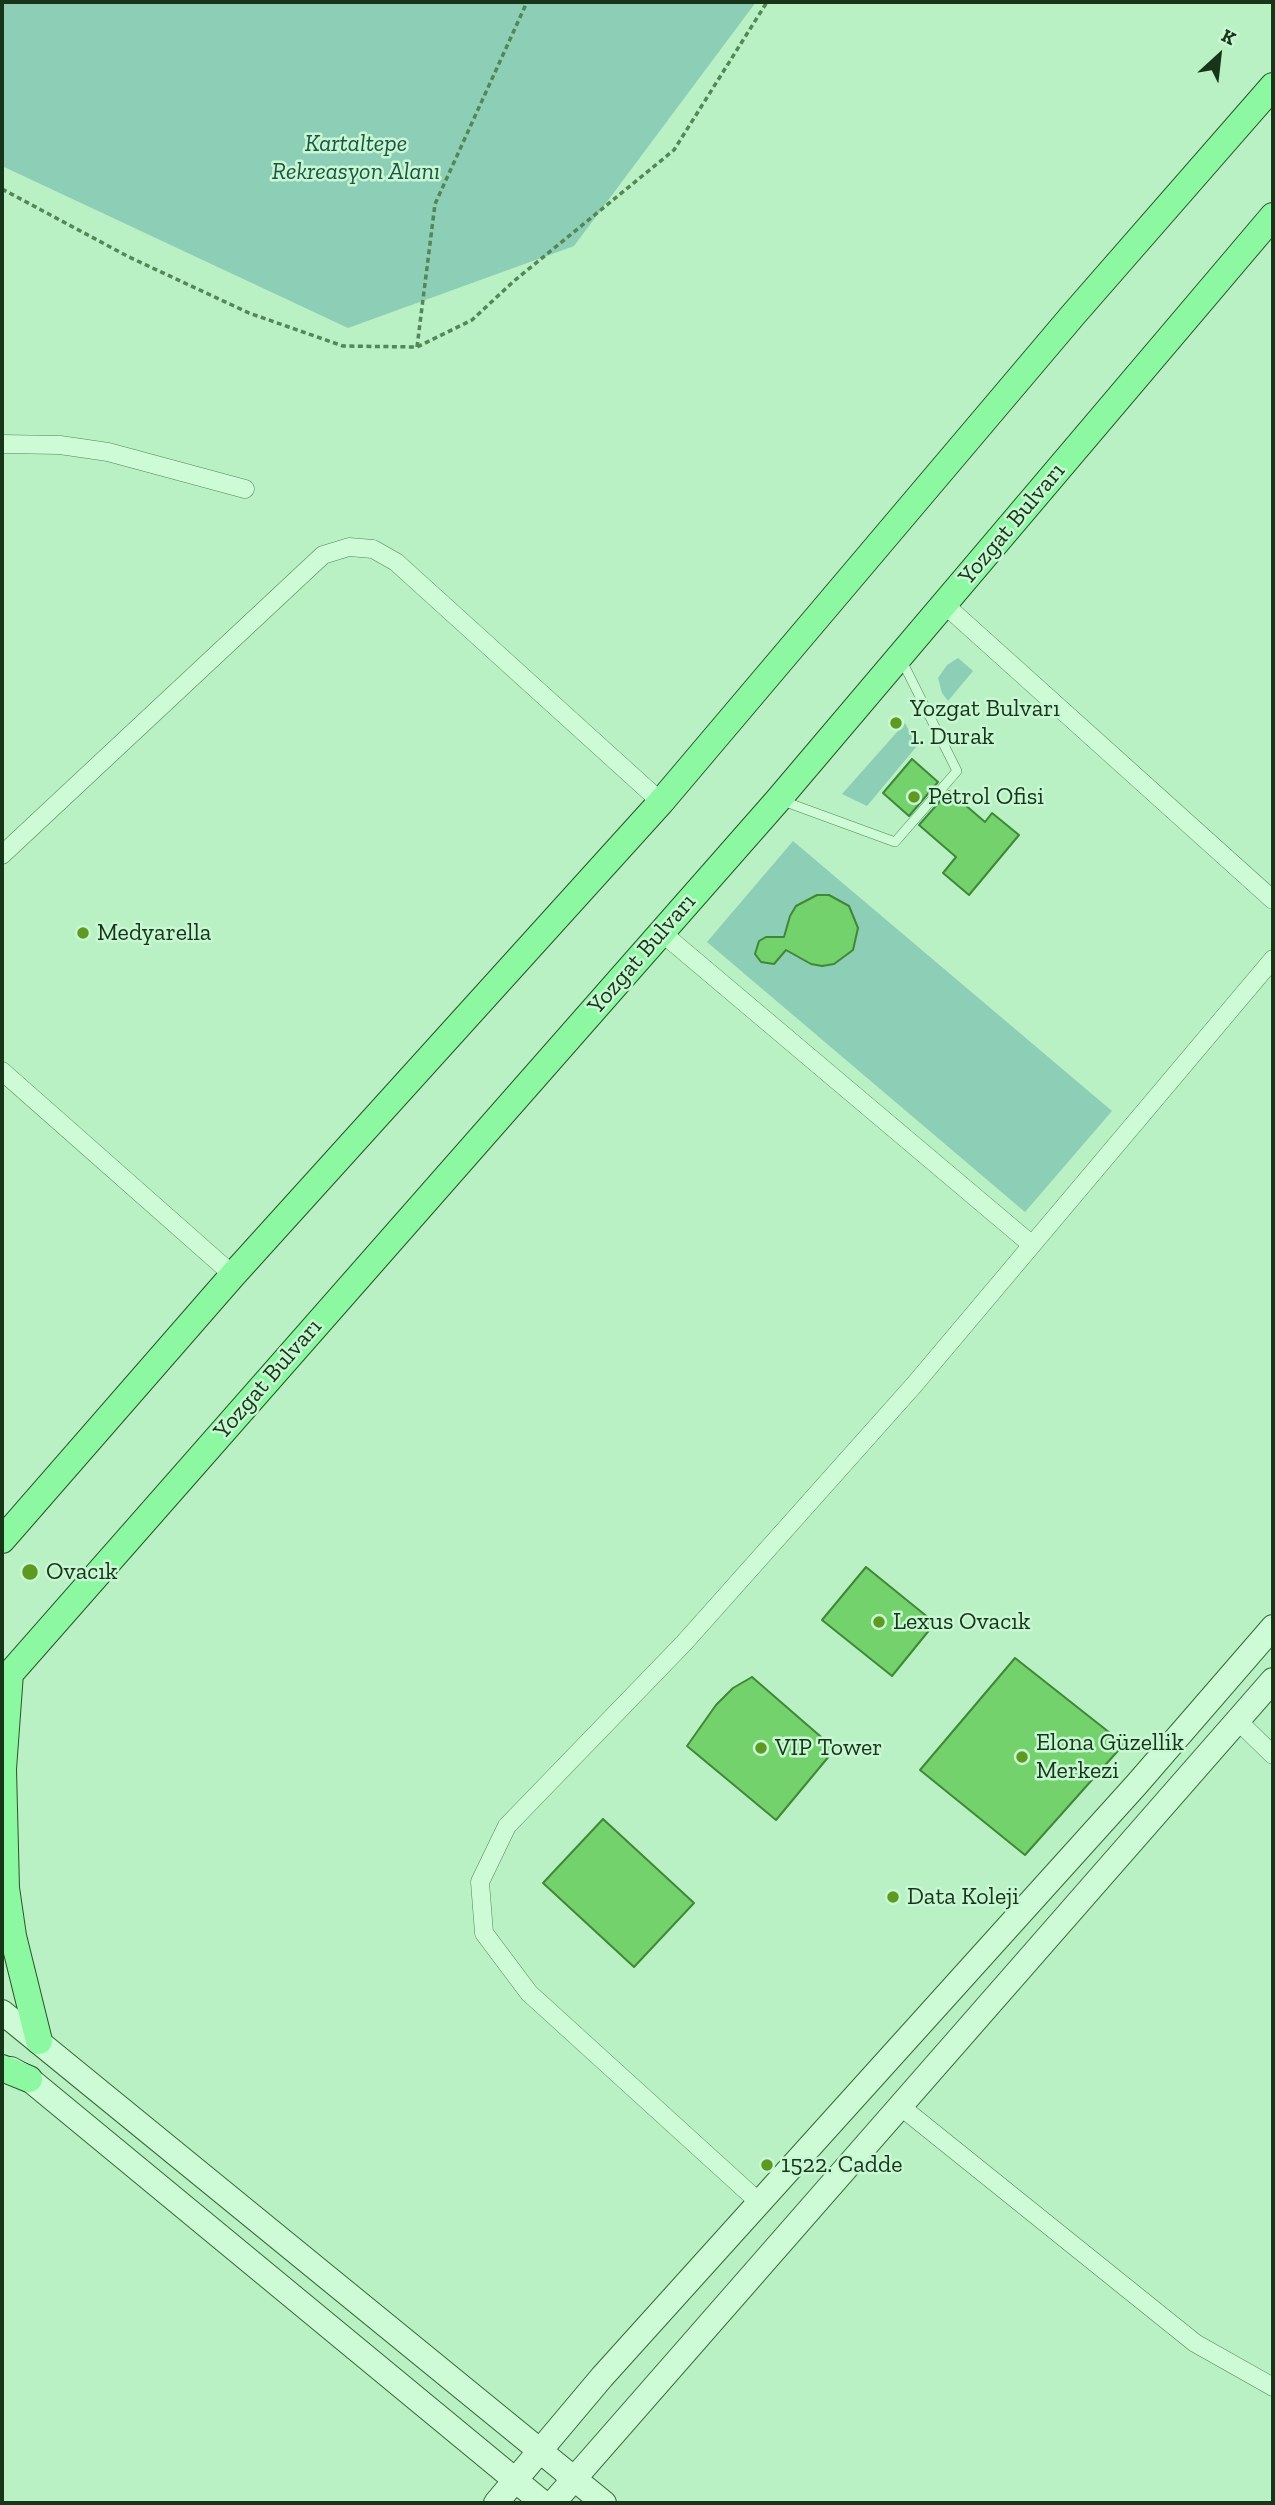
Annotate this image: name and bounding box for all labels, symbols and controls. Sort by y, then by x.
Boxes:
north arrow [1184,21,1254,91]
text: K [1218,24,1240,50]
park label: Kartaltepe Rekreasyon Alanı [272,130,440,186]
street label: Yozgat Bulvarı [953,457,1071,591]
place label: Yozgat Bulvarı 1. Durak [910,695,1060,751]
marker: Yozgat Bulvarı 1. Durak [888,715,904,731]
place label: Petrol Ofisi [928,783,1044,811]
marker: Petrol Ofisi [906,789,922,805]
street label: Yozgat Bulvarı [582,888,702,1020]
place label: Medyarella [97,919,211,947]
marker: Medyarella [75,925,91,941]
street label: Yozgat Bulvarı [208,1313,328,1445]
place label: Ovacık [46,1558,118,1586]
marker: Ovacık [20,1562,40,1582]
place label: Lexus Ovacık [893,1608,1030,1636]
marker: Lexus Ovacık [871,1614,887,1630]
place label: Elona Güzellik Merkezi [1036,1729,1184,1785]
place label: VIP Tower [775,1734,882,1762]
marker: VIP Tower [753,1740,769,1756]
marker: Elona Güzellik Merkezi [1014,1749,1030,1765]
place label: Data Koleji [907,1883,1019,1911]
marker: Data Koleji [885,1889,901,1905]
place label: 1522. Cadde [781,2151,902,2179]
marker: 1522. Cadde [759,2157,775,2173]

